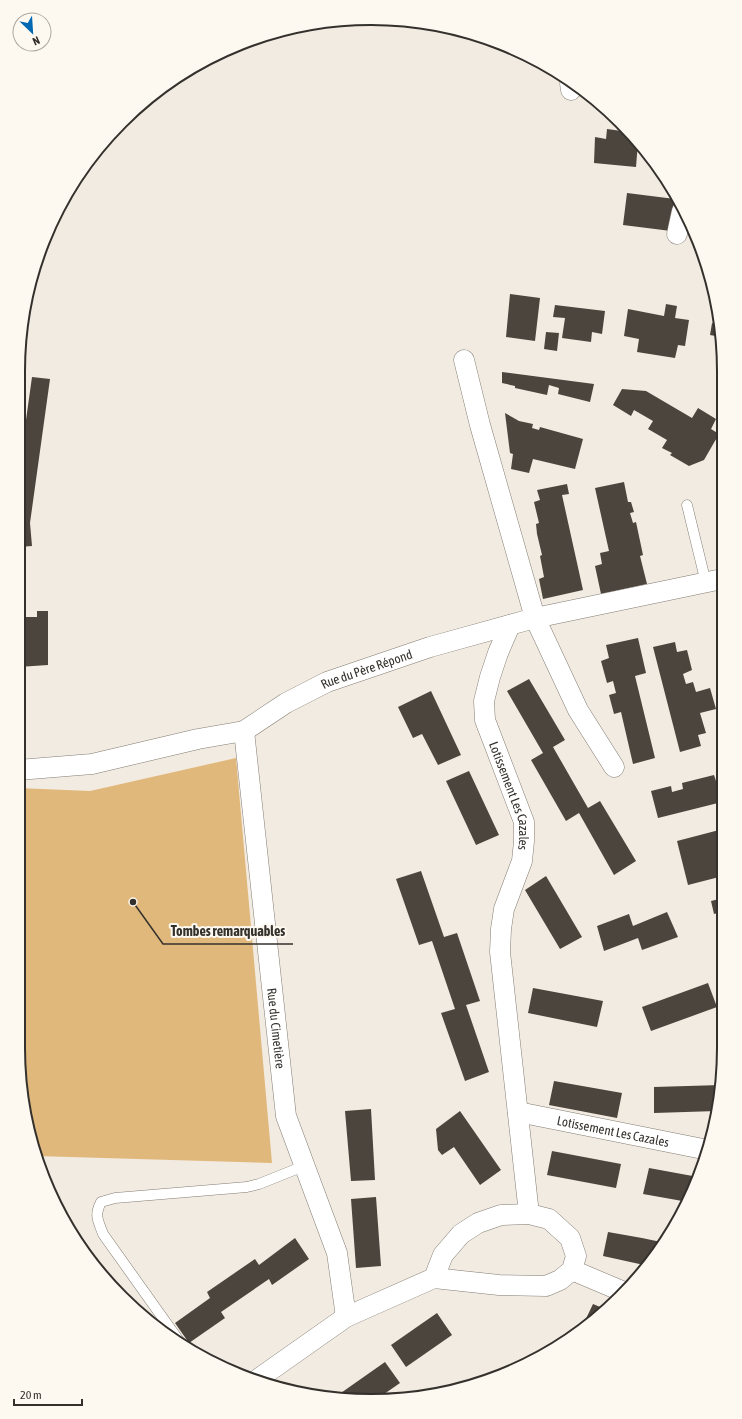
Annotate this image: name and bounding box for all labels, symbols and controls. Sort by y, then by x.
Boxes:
north arrow [12,12,52,52]
text: N [31,34,42,48]
street label: Rue du Père Répond [318,646,414,691]
street label: Lotissement Les Cazales [486,739,532,851]
callout: Tombes remarquables [163,918,293,944]
text: Tombes remarquables [171,923,285,939]
street label: Rue du Cimetière [265,987,288,1070]
street label: Lotissement Les Cazales [556,1112,671,1150]
scale bar [14,1381,82,1407]
text: 20 m [20,1388,42,1402]

